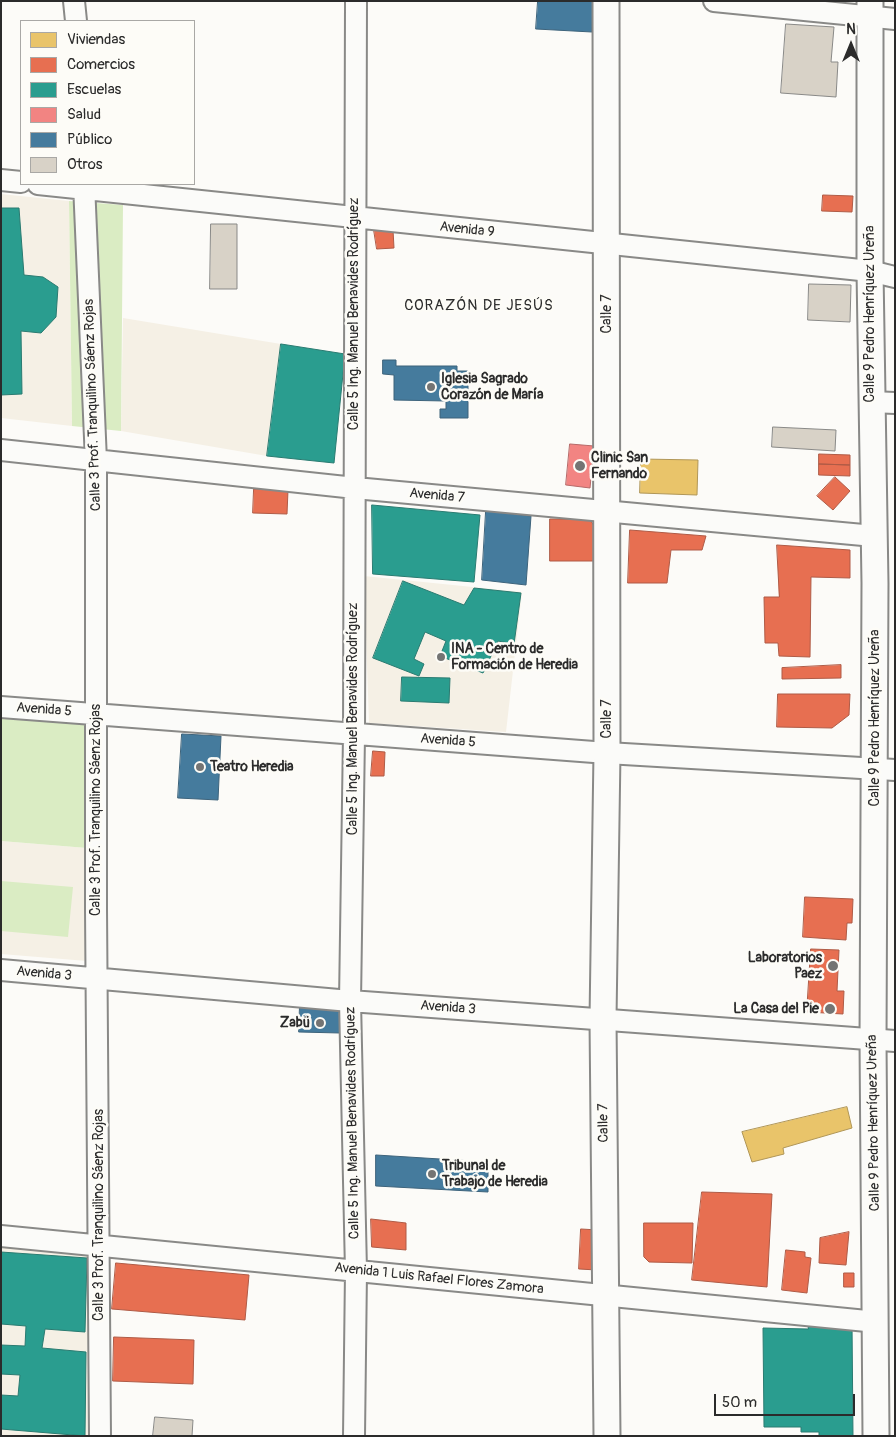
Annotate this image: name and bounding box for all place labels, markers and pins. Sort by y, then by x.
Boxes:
place label: Iglesia Sagrado Corazón de María [441,371,544,404]
marker: Iglesia Sagrado Corazón de María [425,381,437,393]
place label: Clinic San Fernando [591,450,648,482]
marker: Clinic San Fernando [573,459,587,473]
place label: INA - Centro de Formación de Heredia [451,641,578,674]
marker: INA - Centro de Formación de Heredia [435,651,447,663]
place label: Teatro Heredia [210,759,294,775]
marker: Teatro Heredia [194,761,206,773]
place label: Laboratorios Paez [748,950,822,982]
marker: Laboratorios Paez [826,959,840,973]
place label: La Casa del Pie [733,1001,819,1017]
marker: La Casa del Pie [823,1002,837,1016]
place label: Zabü [280,1015,310,1031]
marker: Zabü [314,1017,326,1029]
place label: Tribunal de Trabajo de Heredia [442,1158,548,1190]
marker: Tribunal de Trabajo de Heredia [426,1168,438,1180]

